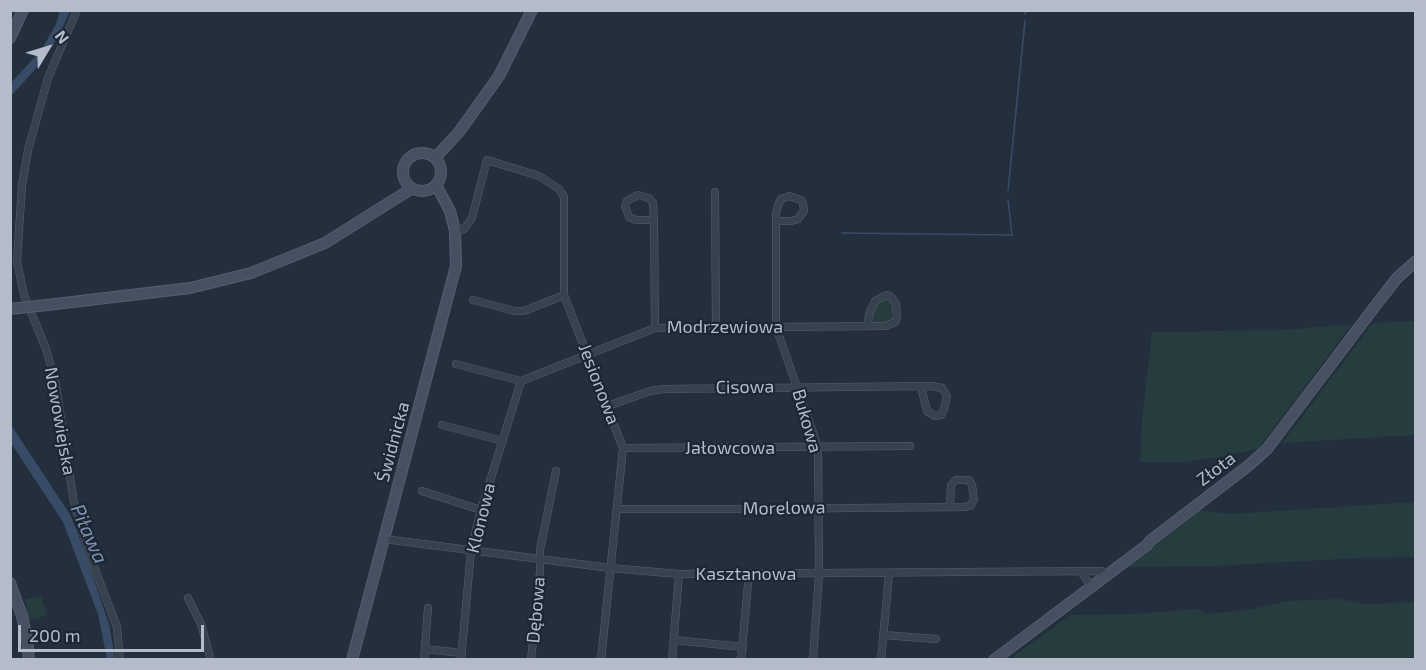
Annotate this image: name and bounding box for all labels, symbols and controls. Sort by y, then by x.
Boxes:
north arrow [18,18,78,78]
text: N [52,26,74,47]
street label: Modrzewiowa [667,316,783,338]
street label: Jesionowa [574,340,624,428]
street label: Nowowiejska [40,365,80,477]
street label: Cisowa [715,376,775,398]
street label: Bukowa [788,387,826,455]
street label: Świdnicka [372,399,414,485]
street label: Jałowcowa [685,437,775,459]
street label: Złota [1192,447,1240,491]
street label: Klonowa [462,481,500,555]
street label: Morelowa [742,496,826,520]
water label: Piława [65,501,113,567]
street label: Kasztanowa [696,563,796,585]
street label: Dębowa [522,576,550,644]
scale bar [21,613,207,651]
text: 200 m [29,624,81,646]

